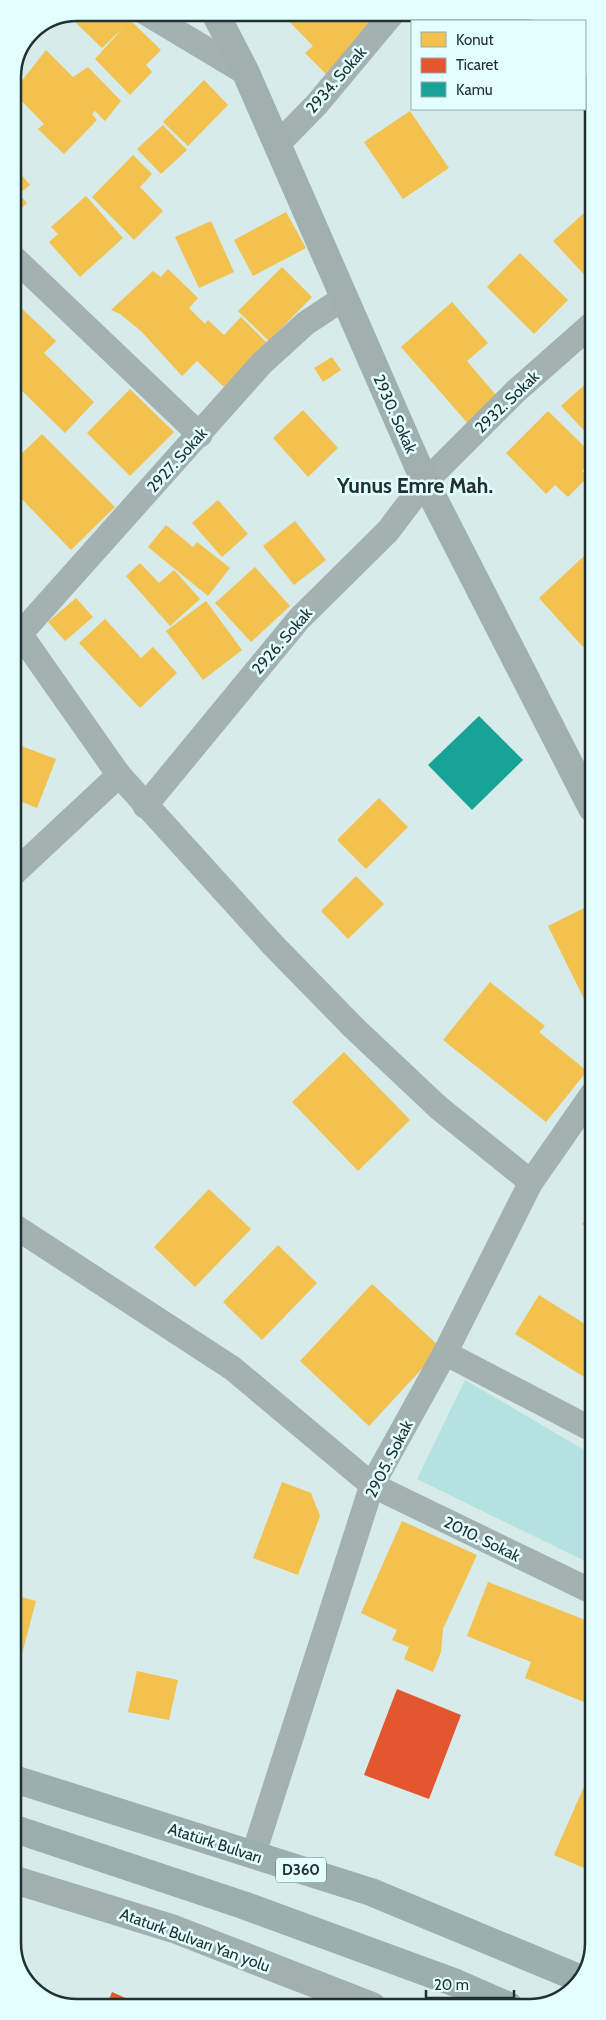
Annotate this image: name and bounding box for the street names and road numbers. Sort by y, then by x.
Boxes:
street label: 2934. Sokak [302,42,371,117]
street label: 2932. Sokak [471,366,544,437]
street label: 2930. Sokak [369,372,421,457]
street label: 2927. Sokak [143,423,211,496]
street label: 2926. Sokak [248,603,317,678]
street label: 2905. Sokak [361,1416,417,1501]
street label: 2010. Sokak [441,1512,524,1566]
street label: Atatürk Bulvarı [166,1819,264,1867]
road number: D360 [276,1858,326,1882]
street label: Ataturk Bulvarı Yan yolu [117,1904,273,1976]

